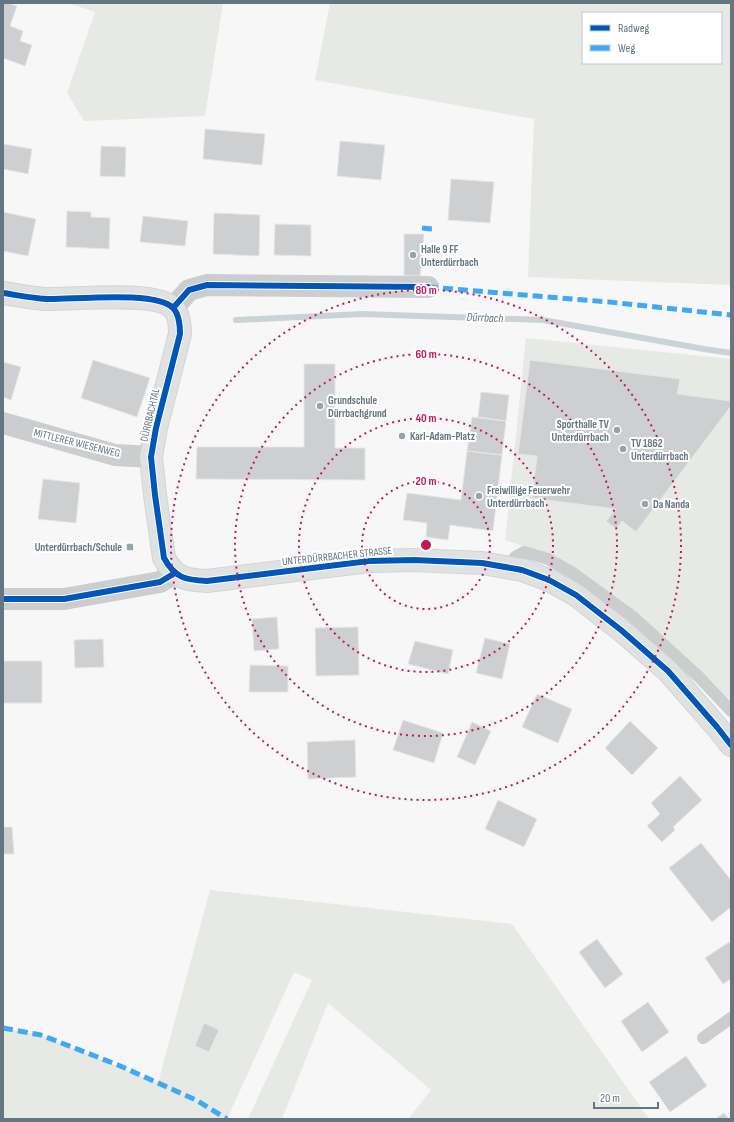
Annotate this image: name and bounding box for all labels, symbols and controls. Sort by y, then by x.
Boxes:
legend [582,12,722,64]
text: Radweg [618,21,650,36]
text: Weg [618,41,635,56]
place label: Halle 9 FF Unterdürrbach [421,243,479,269]
marker: Halle 9 FF Unterdürrbach [408,250,418,260]
text: 80 m [415,283,437,298]
water label: Dürrbach [466,310,504,326]
text: 60 m [415,347,437,362]
street label: DÜRRBACHTAL [138,387,162,443]
place label: Grundschule Dürrbachgrund [328,394,387,420]
marker: Grundschule Dürrbachgrund [315,401,325,411]
text: 40 m [415,411,437,426]
place label: Sporthalle TV Unterdürrbach [552,418,610,444]
marker: Sporthalle TV Unterdürrbach [612,425,622,435]
street label: MITTLERER WIESENWEG [32,426,122,460]
place label: Karl-Adam-Platz [410,430,476,443]
marker: Karl-Adam-Platz [397,431,407,441]
place label: TV 1862 Unterdürrbach [631,437,689,463]
marker: TV 1862 Unterdürrbach [618,444,628,454]
text: 20 m [416,474,436,489]
place label: Freiwillige Feuerwehr Unterdürrbach [487,484,571,510]
marker: Freiwillige Feuerwehr Unterdürrbach [474,491,484,501]
place label: Da Nanda [653,498,690,511]
marker: Da Nanda [640,499,650,509]
centre of rings [419,538,433,552]
place label: Unterdürrbach/Schule [35,541,122,554]
marker: Unterdürrbach/Schule [125,542,135,552]
street label: UNTERDÜRRBACHER STRASSE [281,544,393,568]
scale bar [594,1084,658,1110]
text: 20 m [600,1091,620,1106]

